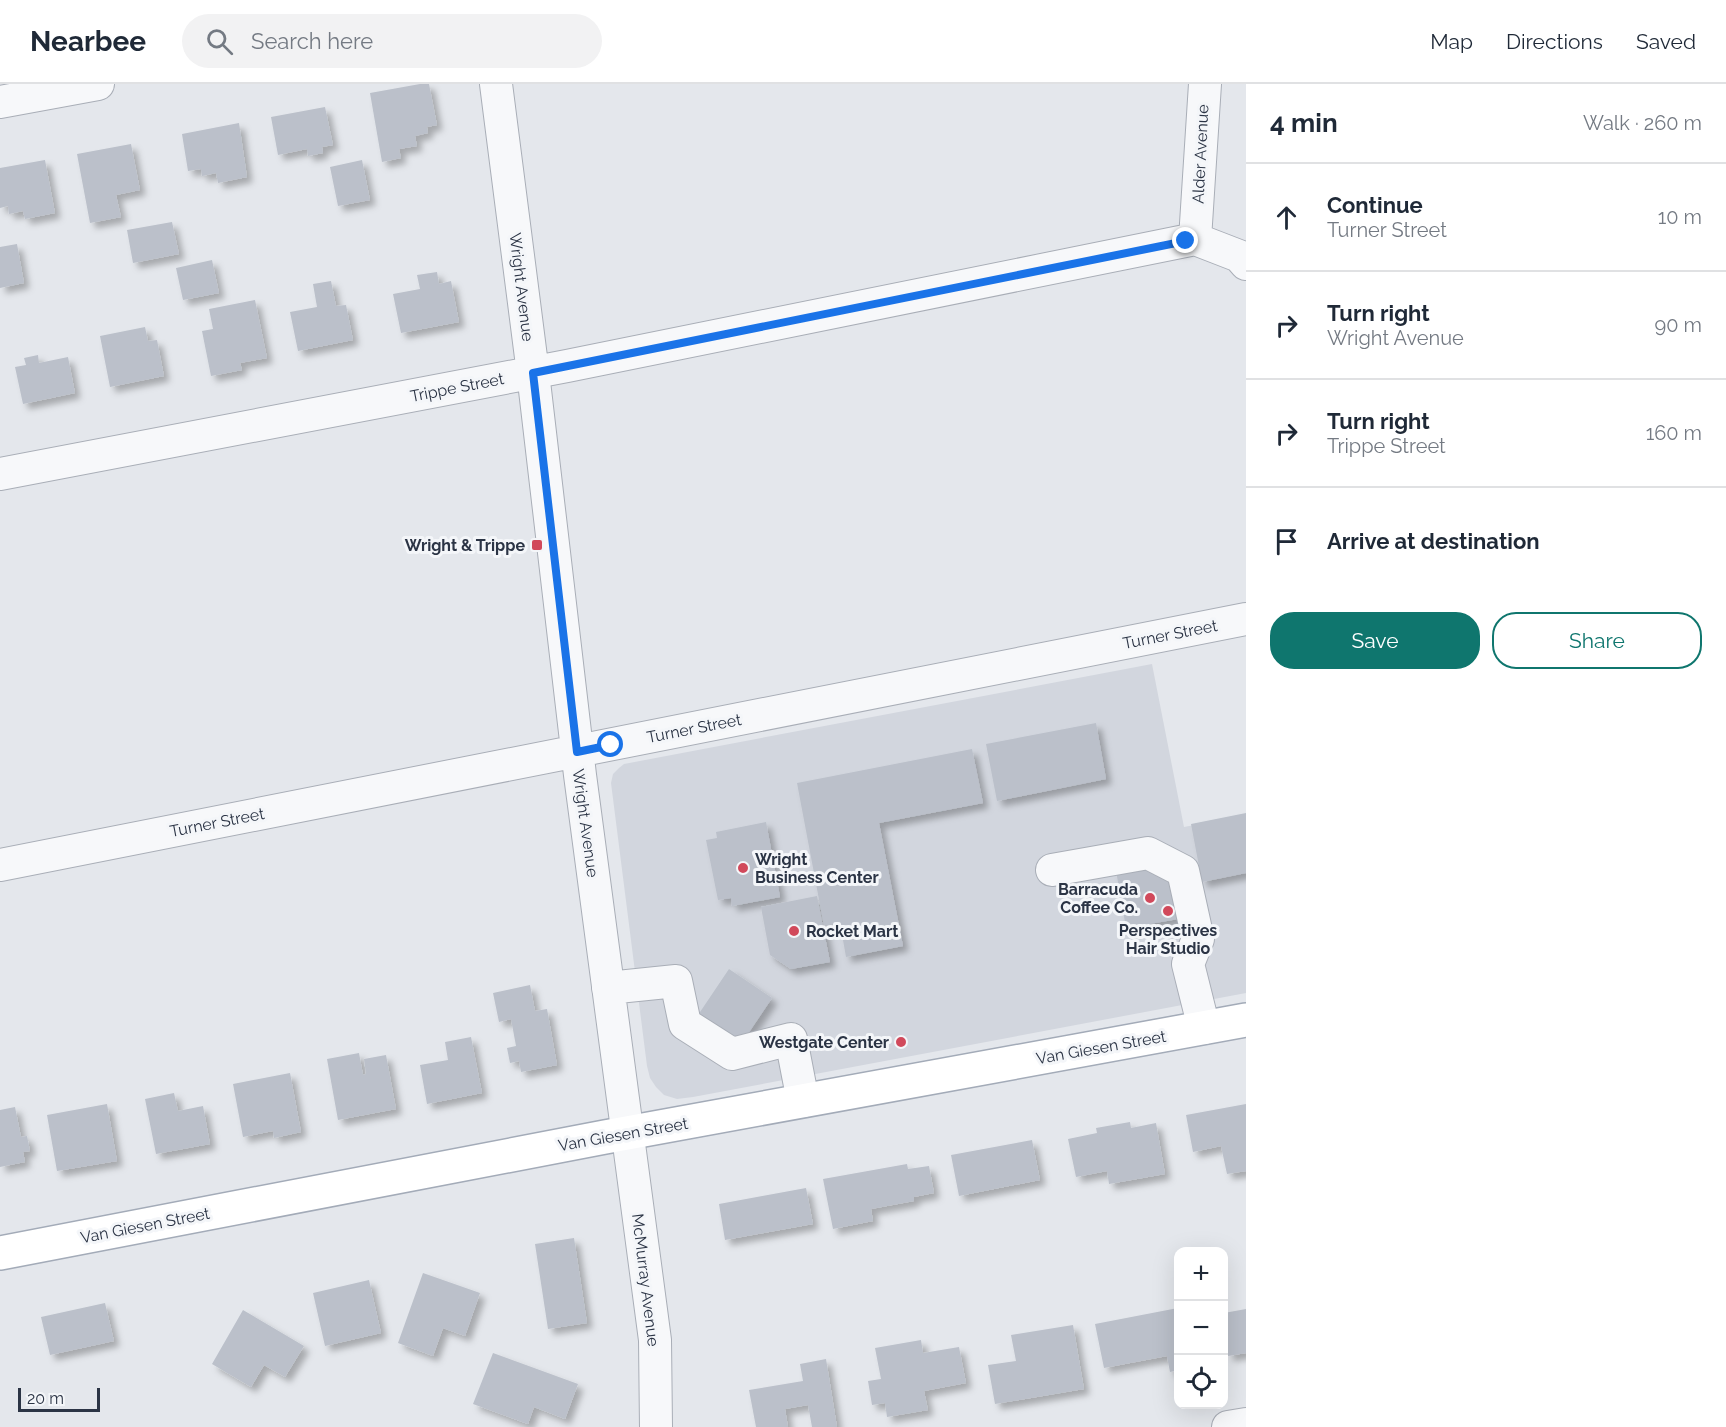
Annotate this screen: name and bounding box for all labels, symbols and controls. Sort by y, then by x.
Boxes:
search box [182,14,602,68]
text: Nearbee [30,25,146,58]
icon: search [203,25,236,58]
text: Search here [251,28,373,54]
text: Map [1430,29,1473,54]
text: Directions [1506,29,1603,54]
text: Saved [1636,29,1696,54]
street label: Alder Avenue [1188,104,1213,204]
text: 4 min [1270,108,1338,138]
text: Walk · 260 m [1583,111,1702,135]
text: Continue [1327,192,1423,218]
icon: ahead [1270,201,1303,234]
text: 10 m [1658,205,1702,229]
text: Turner Street [1327,218,1447,242]
route end [1172,227,1198,253]
street label: Wright Avenue [505,232,538,343]
text: Turn right [1327,300,1430,326]
icon: right [1270,309,1303,342]
text: 90 m [1655,313,1702,337]
text: Wright Avenue [1327,326,1464,350]
street label: Trippe Street [409,369,506,406]
text: Turn right [1327,408,1430,434]
icon: right [1270,417,1303,450]
text: 160 m [1646,421,1702,445]
text: Trippe Street [1327,434,1446,458]
icon: arrive [1270,525,1303,558]
text: Arrive at destination [1327,528,1540,554]
place label: Wright & Trippe [405,536,525,555]
marker: Wright & Trippe [530,538,544,552]
button: Save [1270,612,1480,669]
button: Share [1492,612,1702,669]
street label: Turner Street [1121,616,1220,653]
street label: Turner Street [645,710,744,747]
route start [597,731,623,757]
street label: Wright Avenue [568,768,603,879]
street label: Turner Street [168,804,267,841]
place label: Wright Business Center [755,850,879,887]
marker: Wright Business Center [736,861,750,875]
place label: Barracuda Coffee Co. [1058,880,1138,917]
marker: Barracuda Coffee Co. [1143,891,1157,905]
marker: Perspectives Hair Studio [1161,904,1175,918]
place label: Perspectives Hair Studio [1119,921,1217,958]
place label: Rocket Mart [806,922,898,941]
marker: Rocket Mart [787,924,801,938]
street label: Van Giesen Street [1035,1027,1168,1068]
place label: Westgate Center [759,1033,889,1052]
marker: Westgate Center [894,1035,908,1049]
street label: Van Giesen Street [557,1114,690,1155]
street label: Van Giesen Street [79,1204,212,1247]
street label: McMurray Avenue [628,1212,663,1348]
map controls [1174,1247,1228,1409]
button: + [1174,1247,1228,1301]
button: − [1174,1301,1228,1355]
button: locate [1174,1355,1228,1409]
scale bar [18,1385,100,1412]
text: 20 m [27,1389,64,1408]

